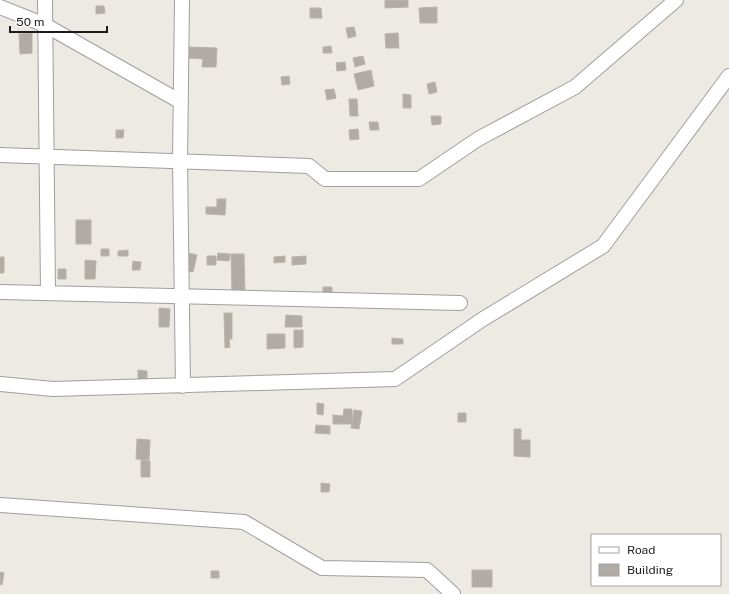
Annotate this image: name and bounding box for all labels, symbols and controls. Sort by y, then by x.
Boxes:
scale bar [10,8,107,34]
text: 50 m [16,15,44,29]
legend [591,534,721,586]
text: Road [627,543,655,557]
text: Building [627,563,673,577]

